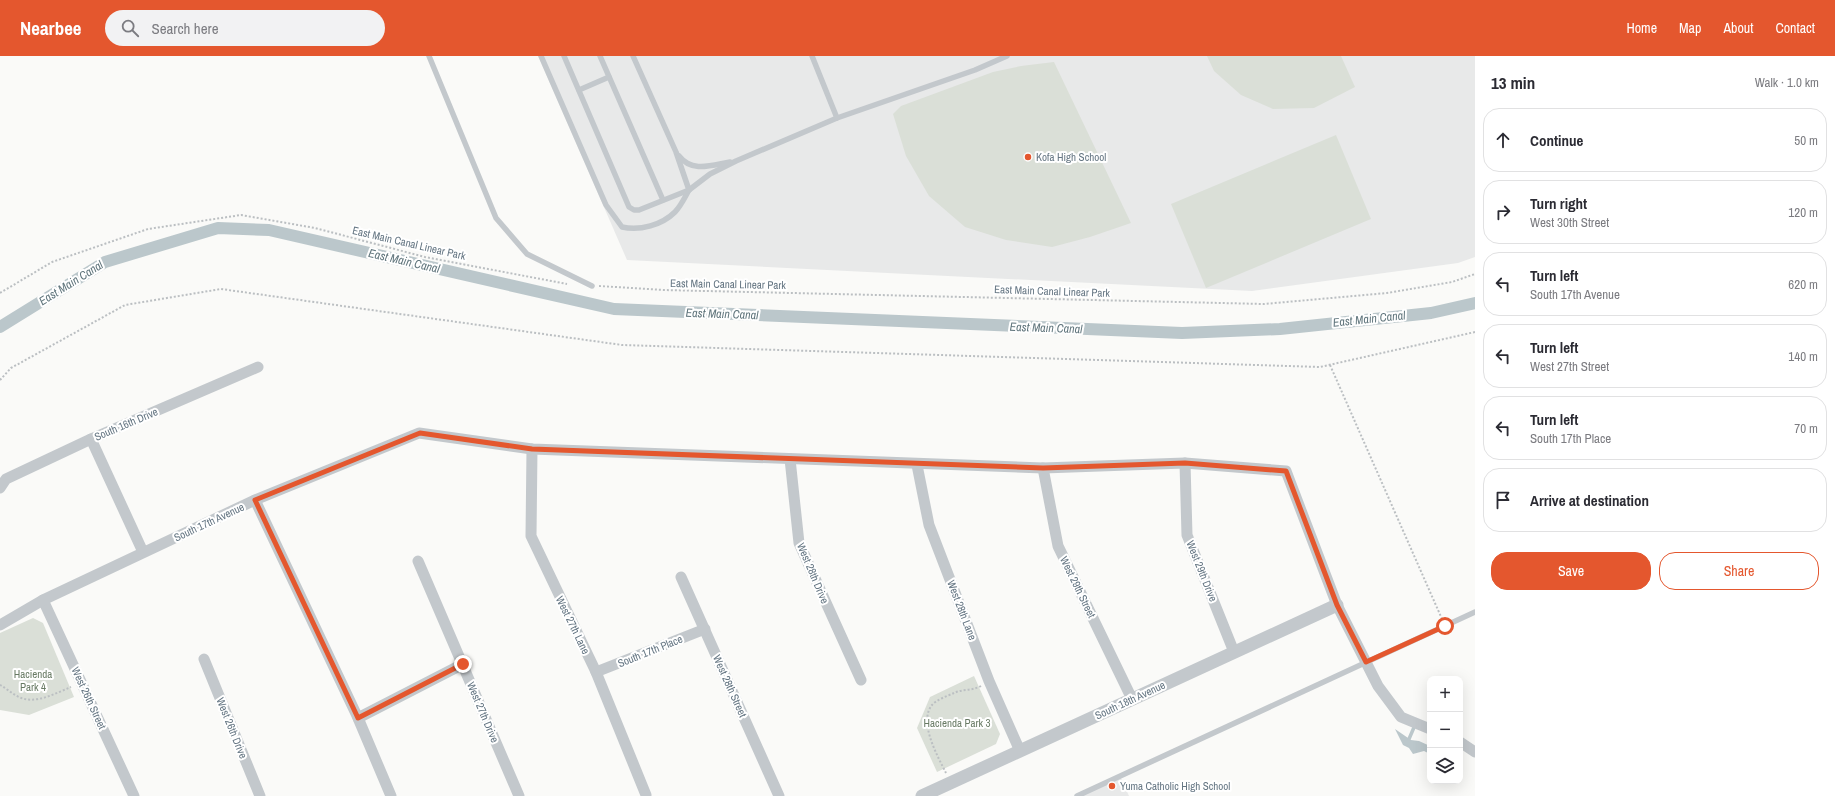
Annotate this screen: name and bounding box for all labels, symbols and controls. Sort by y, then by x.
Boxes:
search box [105,10,385,46]
text: Nearbee [20,15,81,41]
icon: search [119,17,141,39]
text: Search here [151,18,219,39]
text: Home [1626,19,1657,37]
text: Map [1679,19,1701,37]
text: About [1723,19,1753,37]
text: Contact [1775,19,1815,37]
text: 13 min [1491,71,1535,94]
text: Walk · 1.0 km [1755,74,1819,91]
icon: ahead [1492,129,1514,151]
text: Continue [1530,130,1583,151]
text: 50 m [1794,132,1818,149]
place label: Kofa High School [1036,150,1106,164]
marker: Kofa High School [1023,152,1033,162]
text: Turn right [1530,193,1587,214]
icon: right [1492,201,1514,223]
text: 120 m [1788,204,1818,221]
text: West 30th Street [1530,214,1609,231]
street label: East Main Canal Linear Park [351,224,467,262]
water label: East Main Canal [367,246,441,276]
water label: East Main Canal [36,257,107,309]
text: Turn left [1530,265,1578,286]
icon: left [1492,273,1514,295]
street label: East Main Canal Linear Park [670,276,787,292]
text: 620 m [1788,276,1818,293]
street label: East Main Canal Linear Park [994,282,1111,300]
text: South 17th Avenue [1530,286,1620,303]
water label: East Main Canal [685,305,759,323]
water label: East Main Canal [1332,307,1407,331]
water label: East Main Canal [1009,319,1083,337]
text: Turn left [1530,337,1578,358]
icon: left [1492,345,1514,367]
text: 140 m [1788,348,1818,365]
text: West 27th Street [1530,358,1609,375]
street label: South 16th Drive [92,404,160,444]
text: Turn left [1530,409,1578,430]
icon: left [1492,417,1514,439]
text: 70 m [1794,420,1818,437]
text: South 17th Place [1530,430,1611,447]
icon: arrive [1492,489,1514,511]
text: Arrive at destination [1530,490,1649,511]
street label: South 17th Avenue [172,500,246,544]
street label: West 29th Drive [1183,538,1221,604]
street label: West 28th Drive [794,541,832,605]
button: Save [1491,552,1651,590]
button: Share [1659,552,1819,590]
street label: West 29th Street [1057,554,1099,621]
street label: West 28th Lane [944,578,980,642]
street label: West 27th Lane [553,594,593,656]
route start [1436,617,1454,635]
street label: South 17th Place [616,632,684,670]
street label: West 28th Street [710,653,750,720]
route end [454,655,472,673]
street label: West 26th Street [68,665,110,732]
park label: Hacienda Park 4 [14,667,52,694]
map controls [1427,676,1463,784]
button: + [1427,676,1463,712]
street label: South 18th Avenue [1093,678,1167,722]
street label: West 27th Drive [464,680,502,744]
street label: West 26th Drive [213,695,251,761]
button: − [1427,712,1463,748]
park label: Hacienda Park 3 [923,716,991,730]
button: layers [1427,748,1463,784]
place label: Yuma Catholic High School [1120,779,1230,793]
marker: Yuma Catholic High School [1107,781,1117,791]

